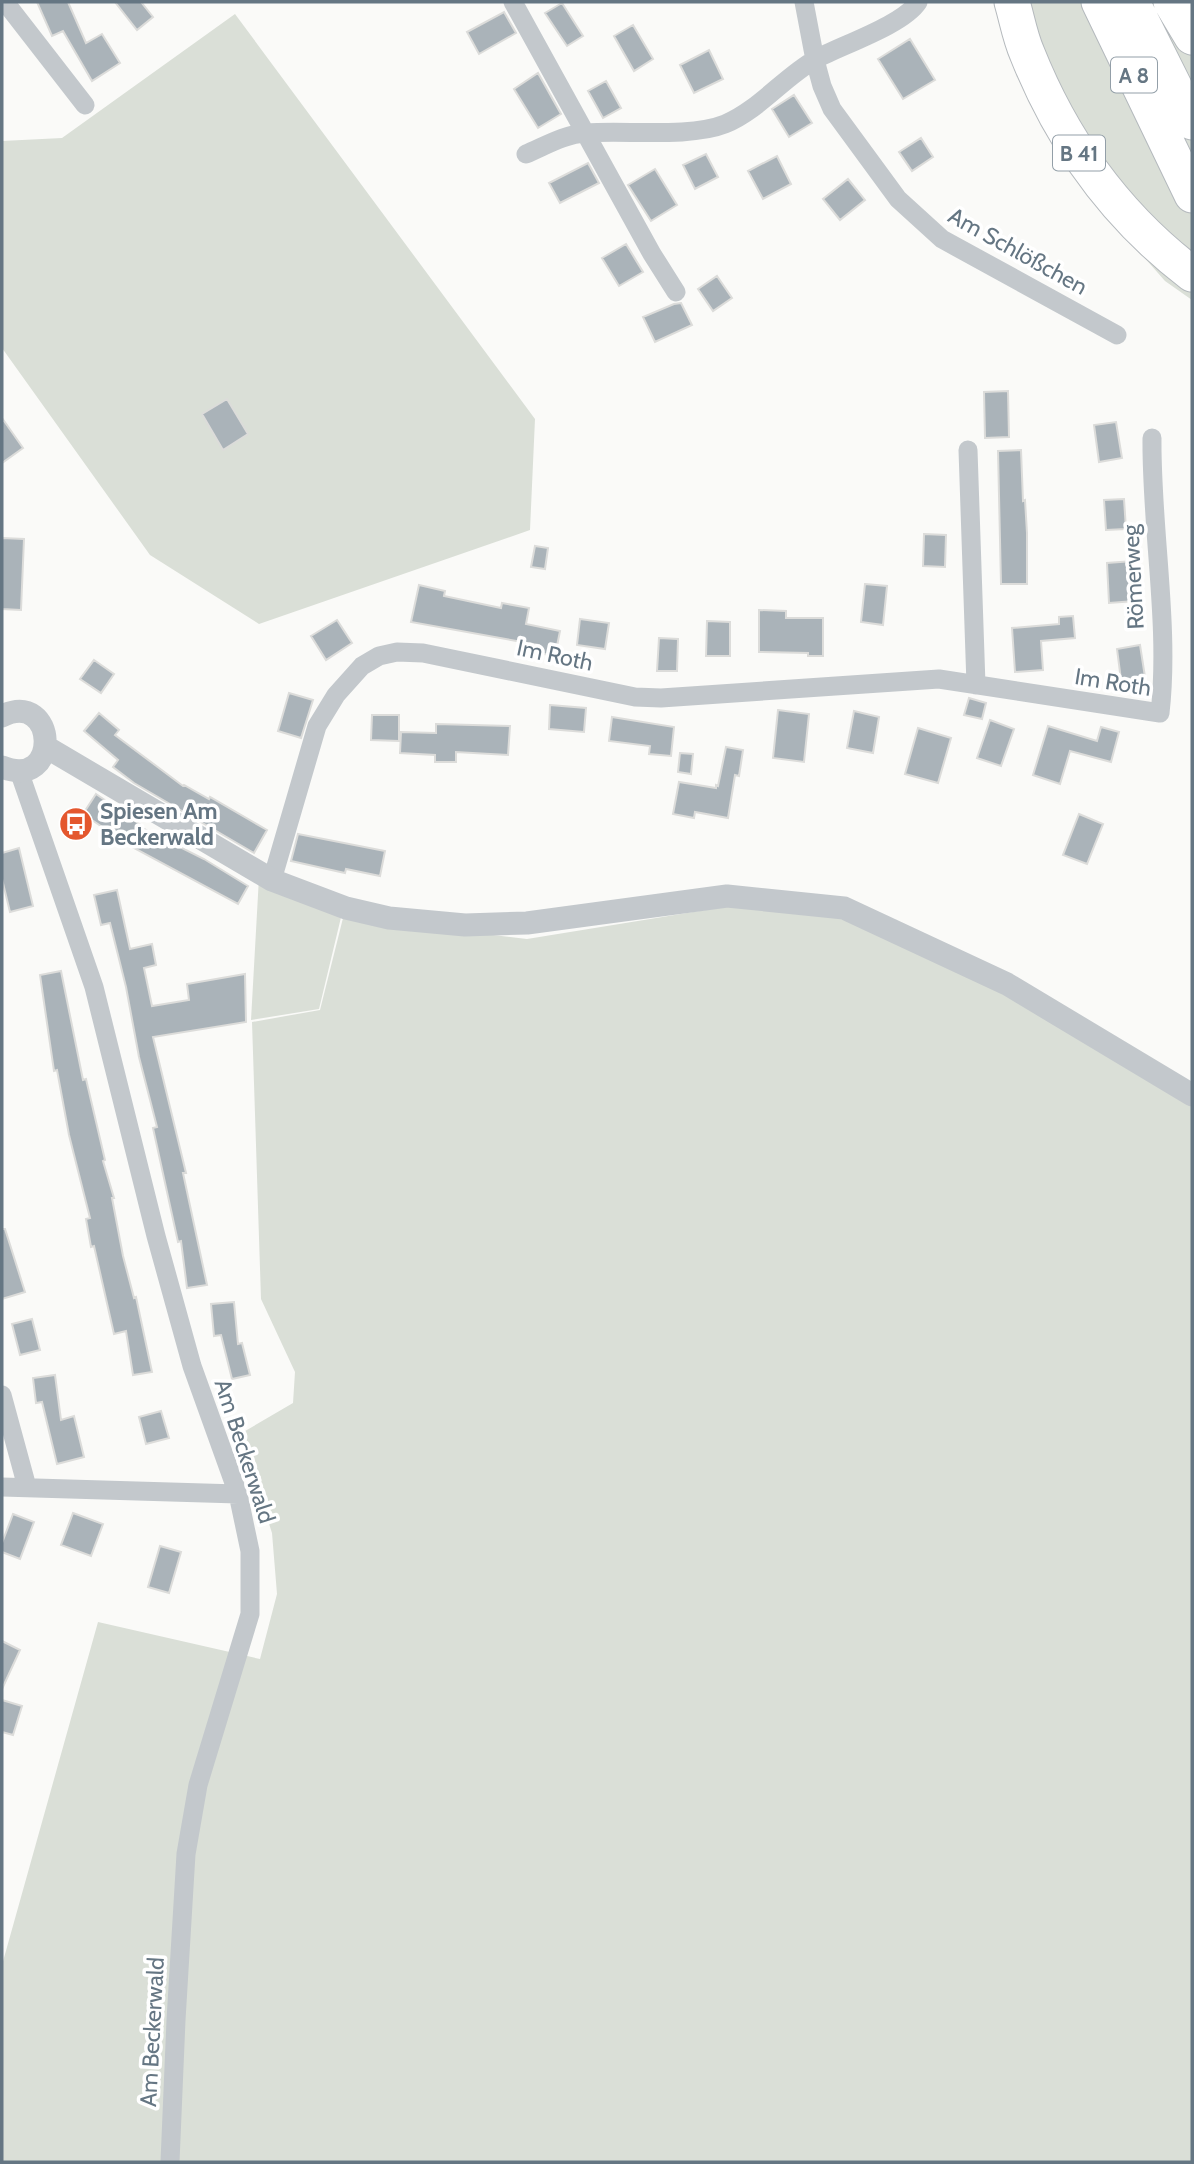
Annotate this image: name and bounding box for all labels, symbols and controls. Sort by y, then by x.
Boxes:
road number: A 8 [1111,57,1157,92]
road number: B 41 [1053,136,1105,170]
street label: Am Schlößchen [944,201,1092,301]
street label: Römerweg [1116,523,1150,630]
street label: Im Roth [514,633,596,677]
street label: Im Roth [1073,662,1153,702]
place label: Spiesen Am Beckerwald [100,797,218,851]
bus stop icon: Spiesen Am Beckerwald [57,805,95,843]
street label: Am Beckerwald [209,1375,281,1527]
street label: Am Beckerwald [134,1956,170,2108]

